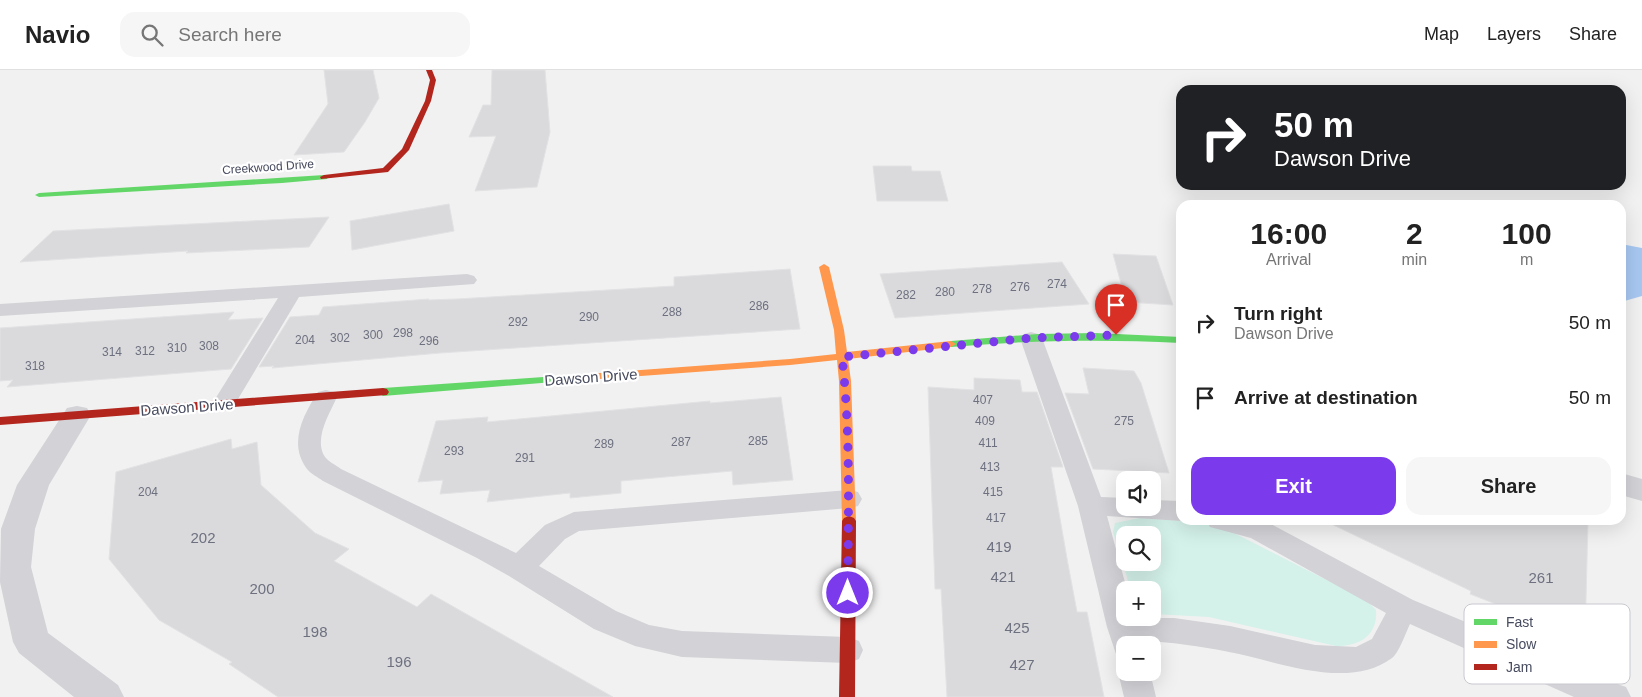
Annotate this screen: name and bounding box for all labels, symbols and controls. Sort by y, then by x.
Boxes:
search box [120,12,470,57]
text: Navio [25,21,90,48]
icon: search [138,21,166,49]
text: Search here [178,24,282,45]
text: Map [1424,24,1459,44]
text: Layers [1487,24,1541,44]
text: Share [1569,24,1617,44]
icon: right [1191,105,1256,170]
text: 50 m [1274,105,1354,144]
text: Dawson Drive [1274,146,1411,171]
street label: Creekwood Drive [222,157,315,177]
text: 16:00 [1250,217,1327,250]
text: 2 [1406,217,1423,250]
text: 100 [1502,217,1552,250]
text: Arrival [1266,251,1311,268]
text: min [1401,251,1427,268]
text: m [1520,251,1533,268]
house number: 274 [1047,277,1067,291]
house number: 276 [1010,280,1030,294]
house number: 278 [972,282,992,296]
pin [1095,284,1137,335]
house number: 280 [935,285,955,299]
house number: 282 [896,288,916,302]
icon: arrive [1102,291,1130,319]
house number: 286 [749,299,769,313]
text: Turn right [1234,303,1322,324]
house number: 288 [662,305,682,319]
icon: right [1191,309,1219,337]
house number: 290 [579,310,599,324]
text: 50 m [1569,312,1611,333]
house number: 292 [508,315,528,329]
text: Dawson Drive [1234,325,1334,342]
house number: 298 [393,326,413,340]
house number: 300 [363,328,383,342]
house number: 302 [330,331,350,345]
house number: 204 [295,333,315,347]
house number: 296 [419,334,439,348]
house number: 308 [199,339,219,353]
house number: 310 [167,341,187,355]
house number: 312 [135,344,155,358]
house number: 314 [102,345,122,359]
house number: 318 [25,359,45,373]
street label: Dawson Drive [544,365,638,389]
icon: arrive [1191,384,1219,412]
text: Arrive at destination [1234,387,1418,408]
text: 50 m [1569,387,1611,408]
house number: 407 [973,393,993,407]
street label: Dawson Drive [140,395,234,419]
house number: 409 [975,414,995,428]
house number: 275 [1114,414,1134,428]
house number: 285 [748,434,768,448]
house number: 287 [671,435,691,449]
house number: 411 [978,436,998,450]
house number: 289 [594,437,614,451]
house number: 293 [444,444,464,458]
house number: 291 [515,451,535,465]
button: Exit [1191,457,1396,515]
button: Share [1406,457,1611,515]
house number: 413 [980,460,1000,474]
map controls [1116,471,1161,681]
button: sound [1116,471,1161,516]
house number: 204 [138,485,158,499]
house number: 415 [983,485,1003,499]
house number: 417 [986,511,1006,525]
button: search [1116,526,1161,571]
house number: 202 [190,529,216,546]
house number: 419 [986,538,1012,555]
position arrow [821,566,873,618]
house number: 421 [990,568,1016,585]
house number: 261 [1528,569,1554,586]
house number: 200 [249,580,275,597]
button: + [1116,581,1161,626]
legend [1464,604,1630,684]
text: Fast [1506,614,1533,630]
house number: 425 [1004,619,1030,636]
house number: 198 [302,623,328,640]
button: − [1116,636,1161,681]
text: Slow [1506,636,1537,652]
house number: 196 [386,653,412,670]
house number: 427 [1009,656,1035,673]
text: Jam [1506,659,1532,675]

